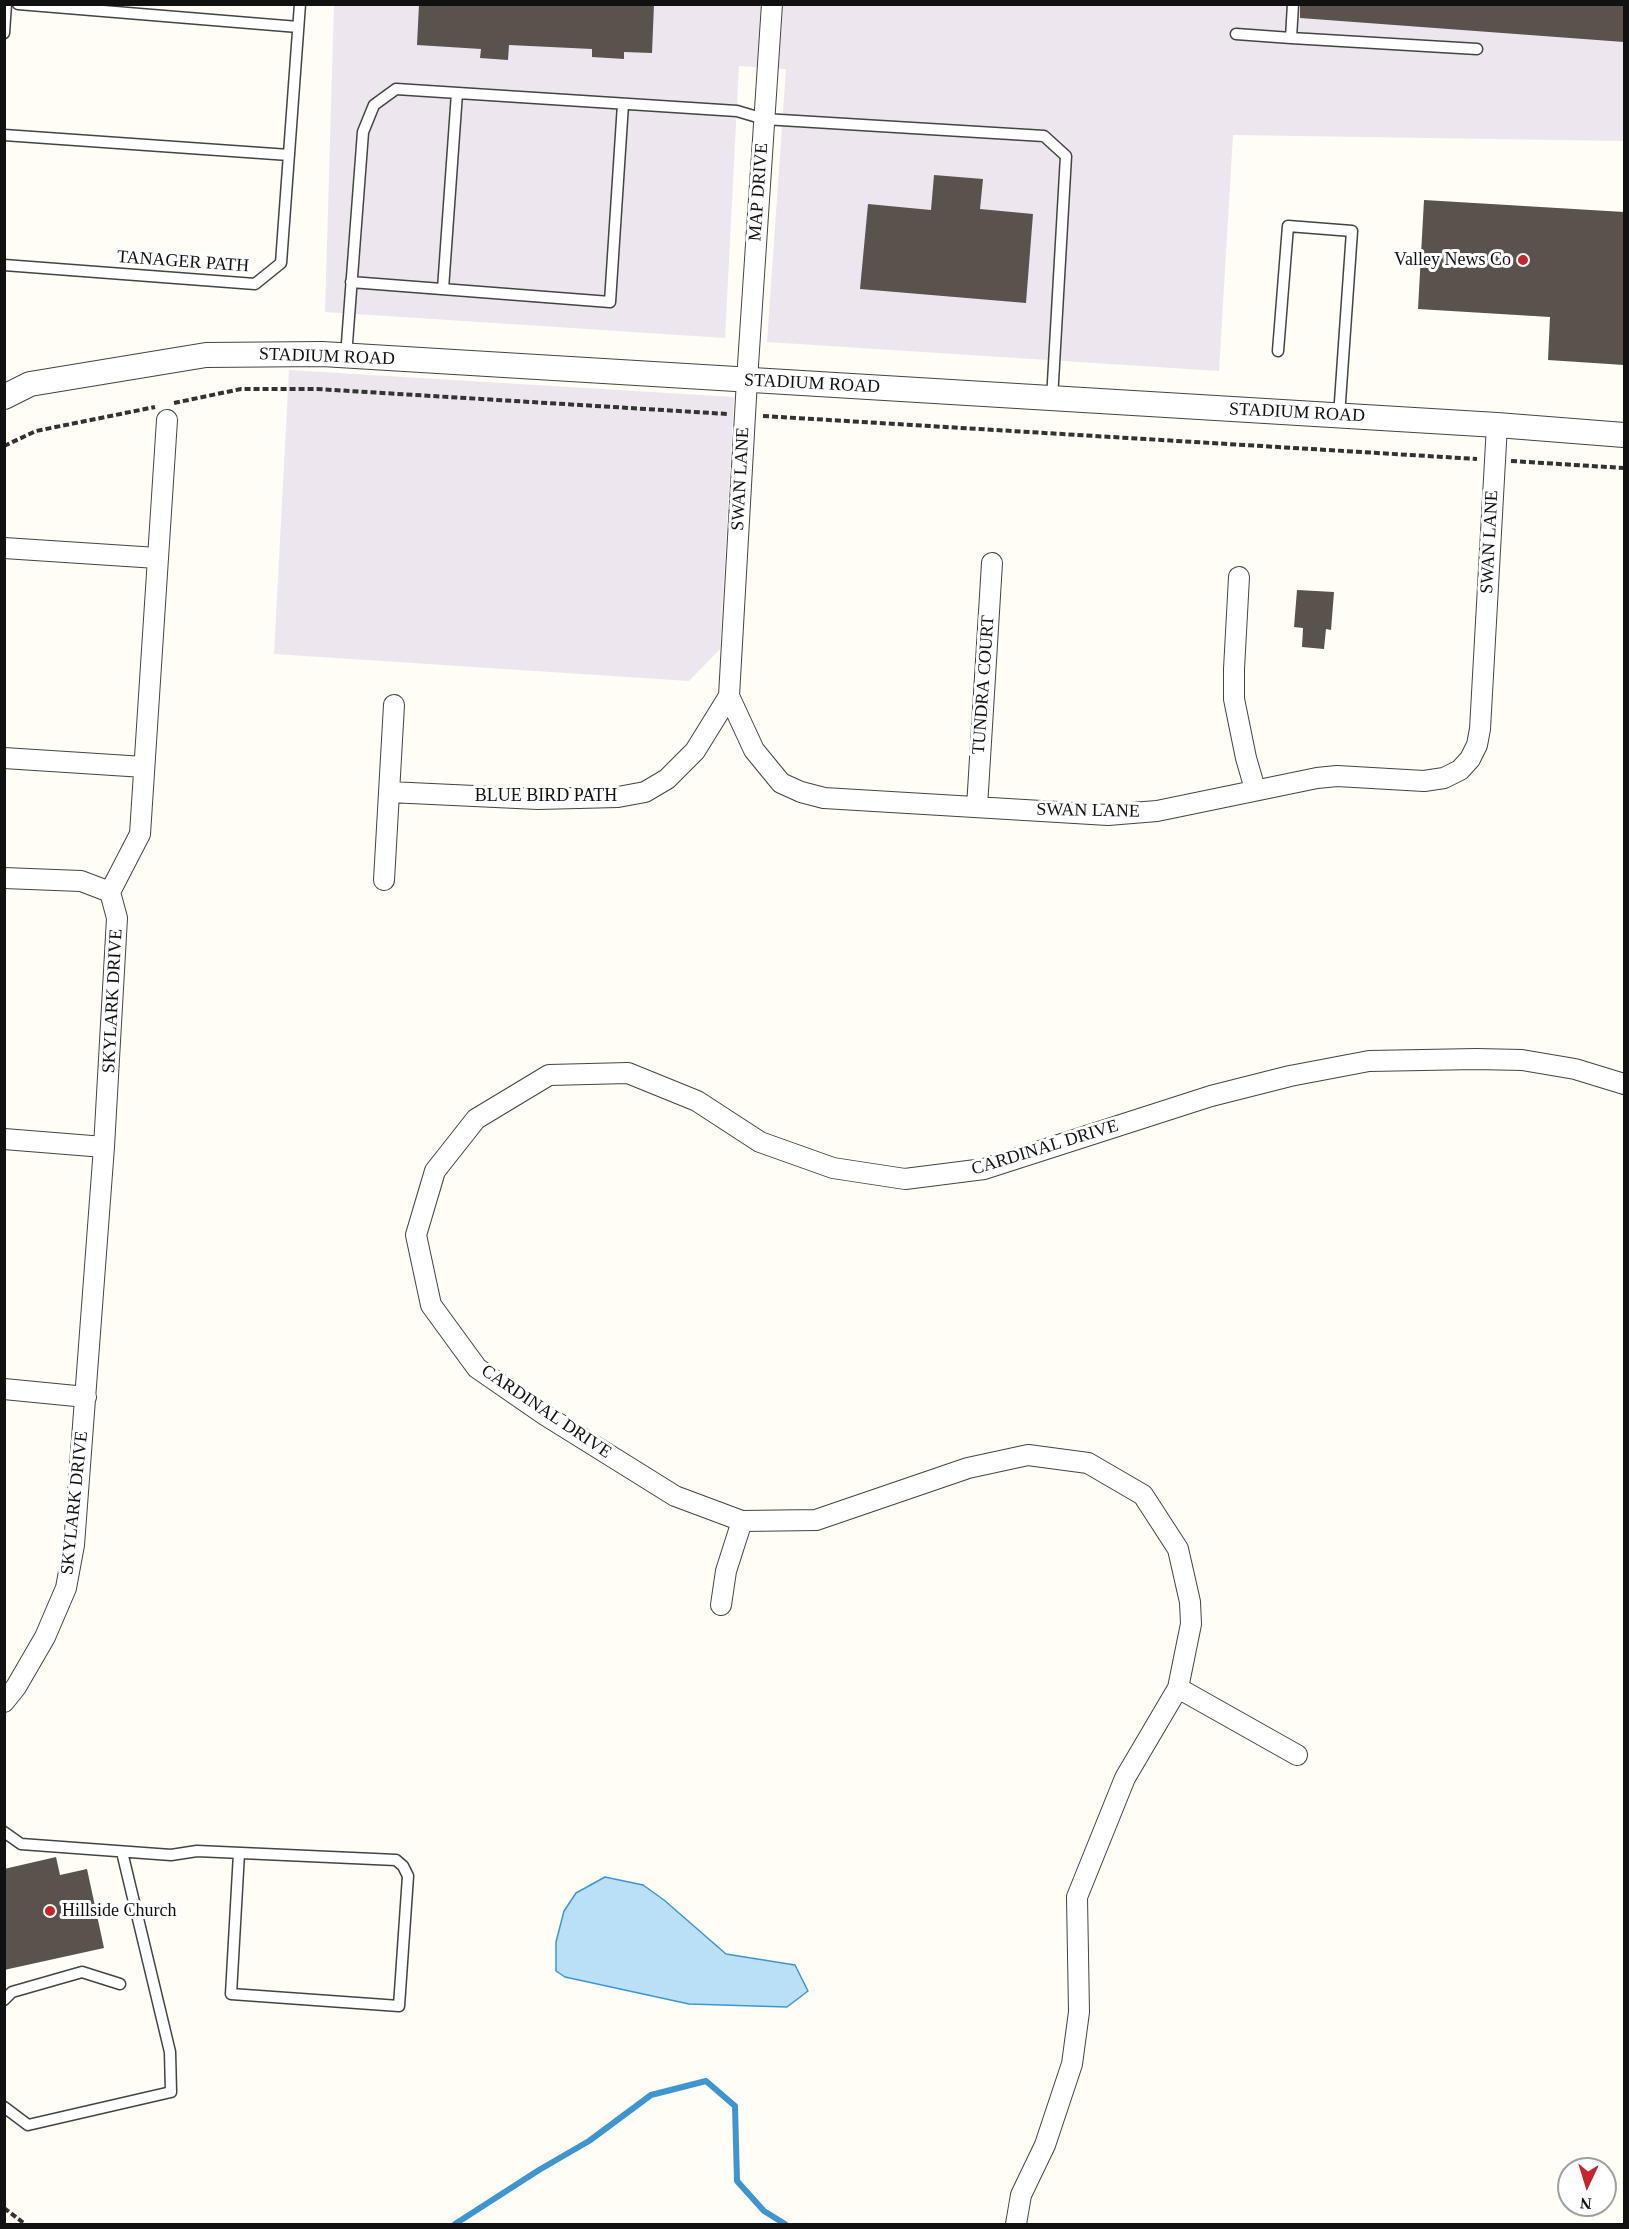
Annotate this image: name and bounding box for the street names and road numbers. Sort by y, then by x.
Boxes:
street label: MAP DRIVE [745,142,773,242]
street label: TANAGER PATH [116,247,250,277]
street label: STADIUM ROAD [259,344,395,370]
street label: STADIUM ROAD [743,370,881,398]
street label: STADIUM ROAD [1228,399,1366,427]
street label: SWAN LANE [728,427,754,531]
street label: SWAN LANE [1477,490,1503,594]
street label: TUNDRA COURT [968,615,1000,755]
street label: BLUE BIRD PATH [475,785,617,807]
street label: SWAN LANE [1036,799,1140,823]
street label: SKYLARK DRIVE [98,928,128,1074]
street label: CARDINAL DRIVE [969,1115,1121,1181]
street label: CARDINAL DRIVE [477,1360,615,1464]
street label: SKYLARK DRIVE [57,1430,93,1576]

